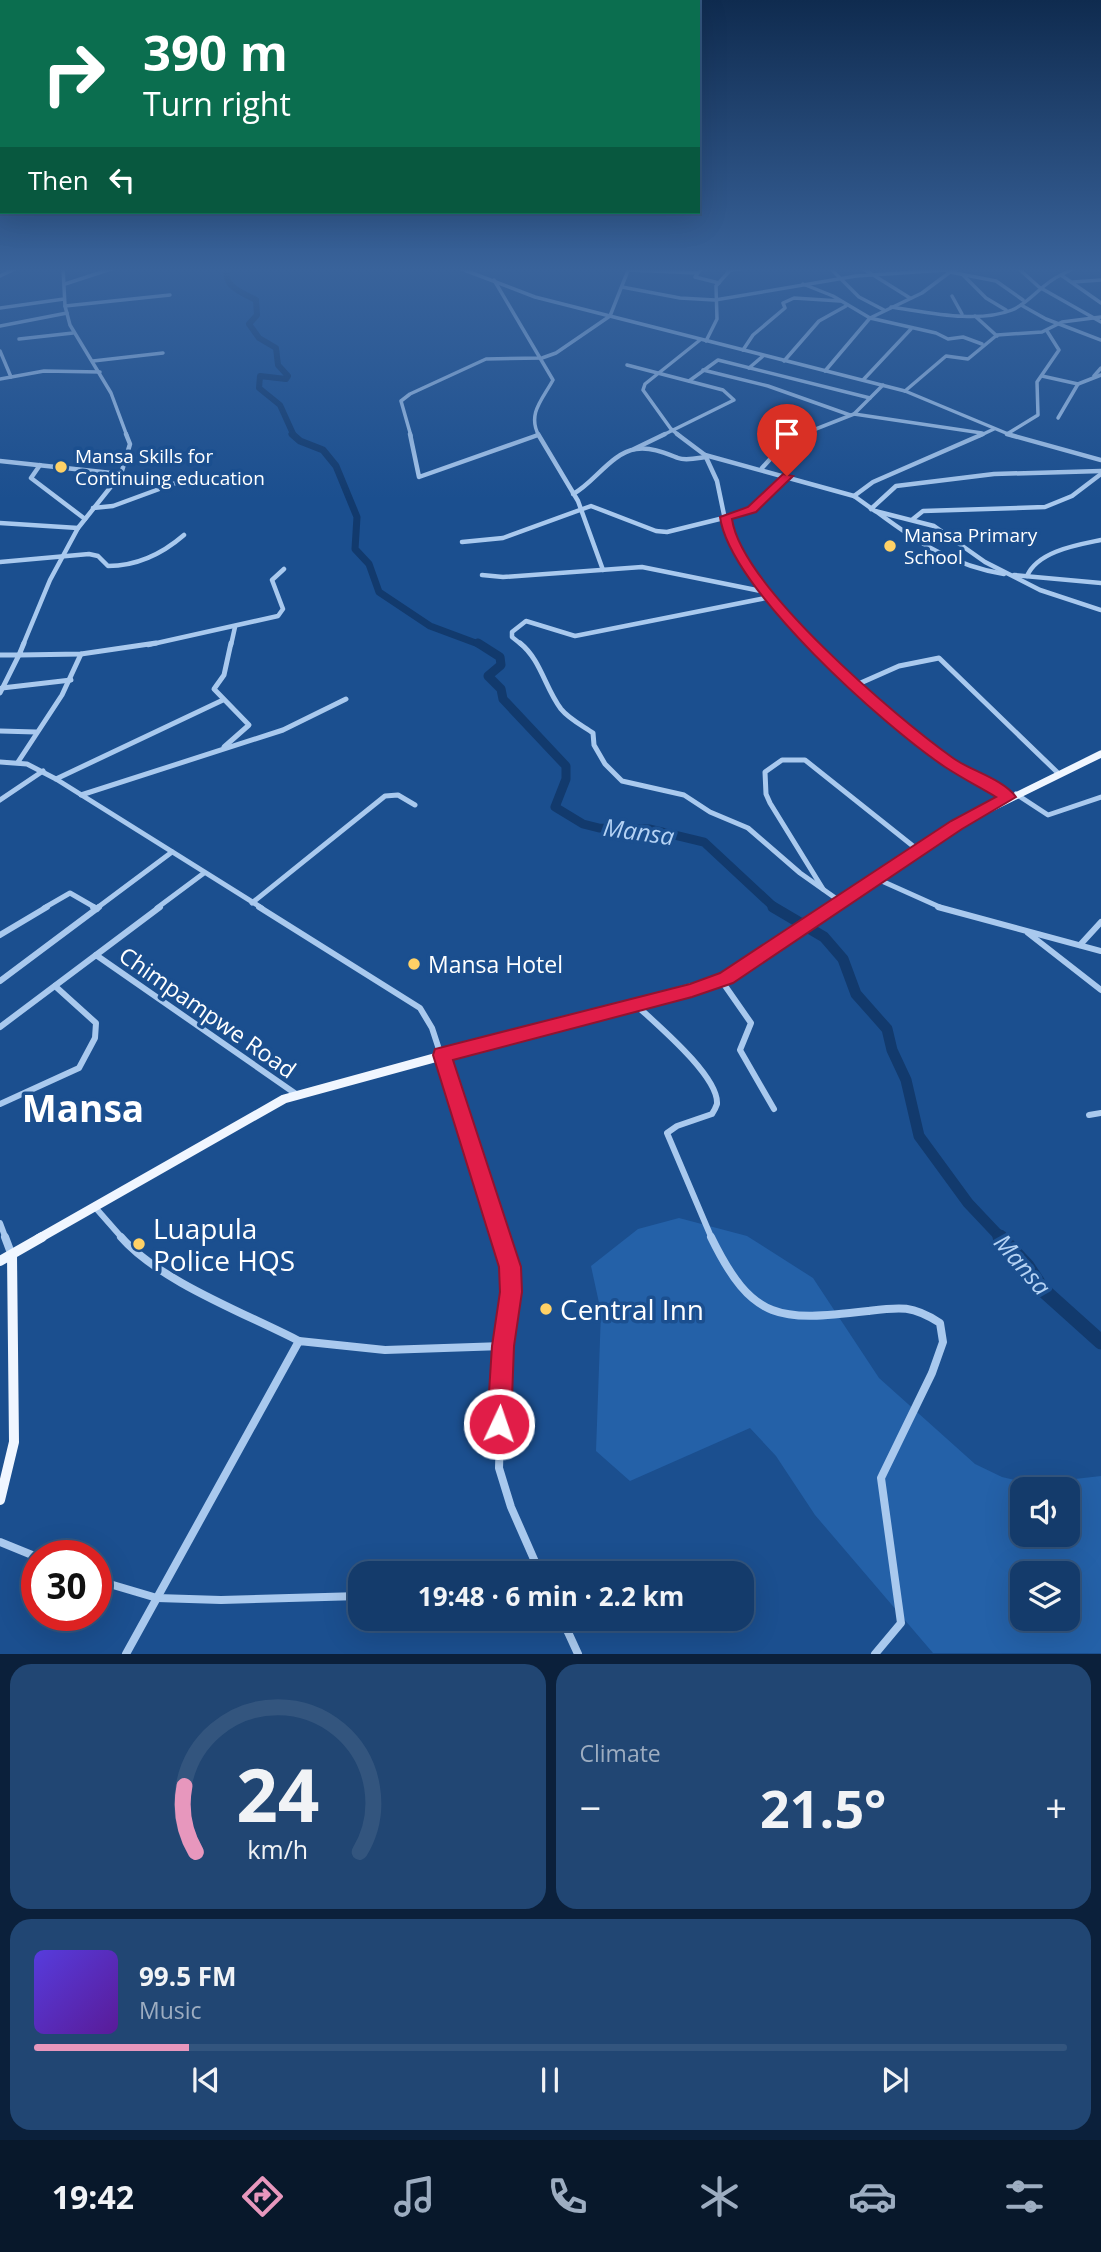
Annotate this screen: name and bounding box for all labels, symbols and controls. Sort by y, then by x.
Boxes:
text: 390 m [143,19,288,85]
icon: right [28,28,119,119]
text: Turn right [143,82,291,125]
icon: left [103,161,141,199]
text: Then [28,162,89,198]
pin [757,404,817,476]
icon: arrive [768,415,806,453]
place label: Mansa Skills for Continuing education [75,443,265,491]
marker: Mansa Skills for Continuing education [53,459,69,475]
place label: Mansa Primary School [904,522,1038,570]
marker: Mansa Primary School [882,538,898,554]
water label: Mansa [601,810,677,852]
street label: Chimpampwe Road [113,939,303,1085]
place label: Mansa Hotel [428,948,563,980]
marker: Mansa Hotel [406,956,422,972]
district label: Mansa [22,1082,144,1133]
place label: Luapula Police HQS [153,1209,295,1279]
water label: Mansa [987,1226,1059,1302]
marker: Luapula Police HQS [131,1236,147,1252]
place label: Central Inn [560,1290,704,1328]
marker: Central Inn [538,1301,554,1317]
position arrow [462,1387,536,1461]
map controls [1010,1477,1080,1631]
button: sound [1010,1477,1080,1547]
speed limit sign: 30 [21,1540,112,1631]
button: layers [1010,1561,1080,1631]
text: 19:48 · 6 min · 2.2 km [418,1578,684,1614]
text: Climate [580,1737,661,1769]
text: 24 [236,1745,319,1844]
text: 21.5° [760,1772,886,1843]
text: − [580,1781,601,1833]
text: + [1045,1781,1067,1833]
text: km/h [247,1832,308,1866]
text: 99.5 FM [139,1958,237,1994]
text: Music [139,1994,202,2026]
icon: previous [187,2061,225,2099]
icon: pause [531,2061,569,2099]
icon: next [876,2061,914,2099]
icon: directions [238,2172,287,2221]
icon: music [390,2172,439,2221]
icon: phone [543,2172,592,2221]
icon: climate [695,2172,744,2221]
icon: car [848,2172,897,2221]
icon: filters [1000,2172,1049,2221]
text: 19:42 [52,2175,134,2218]

